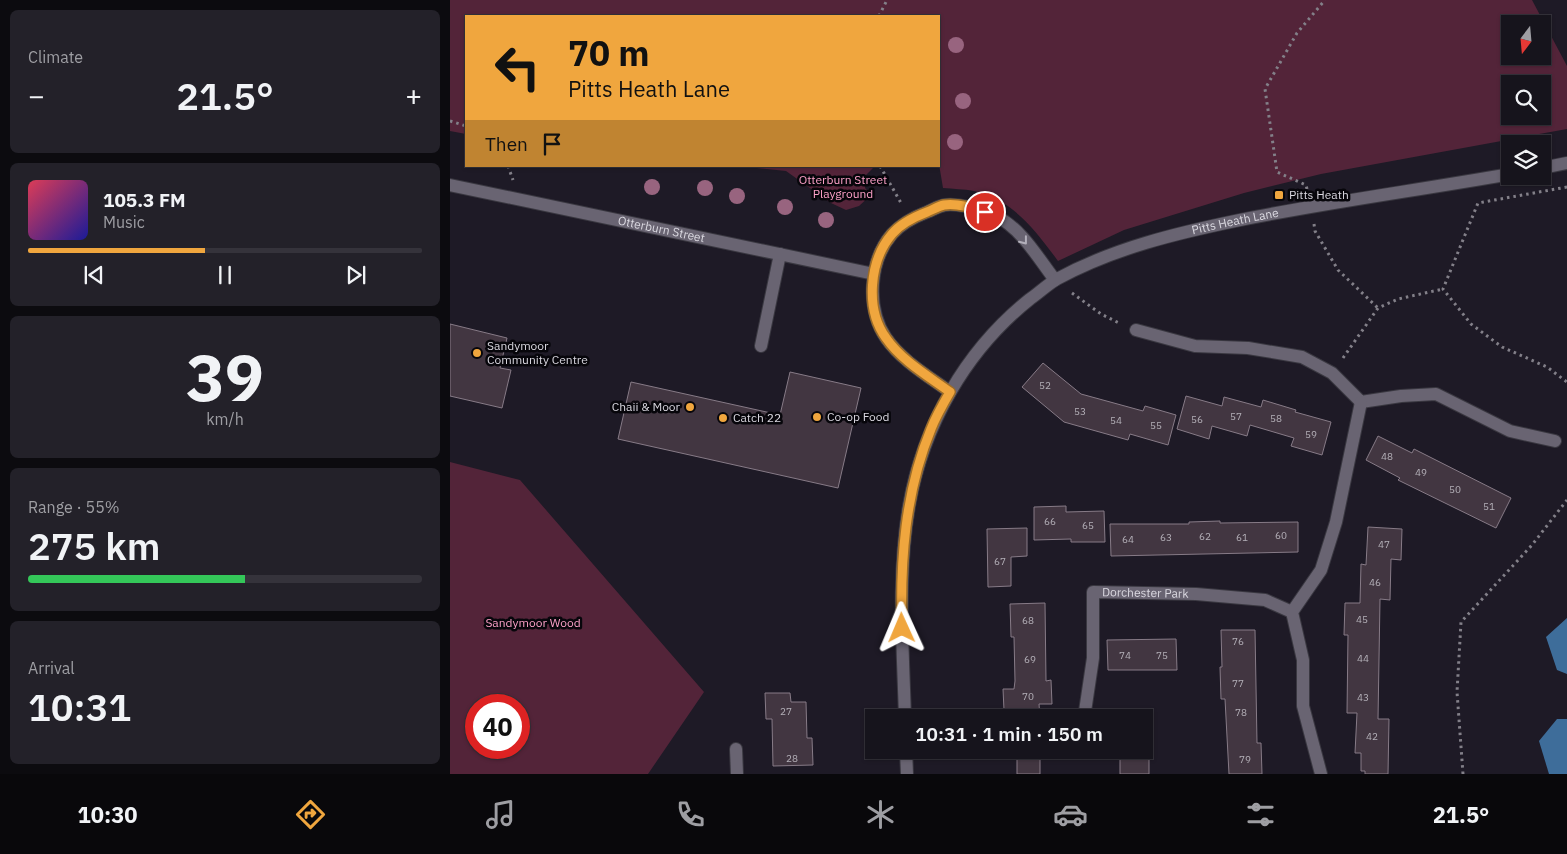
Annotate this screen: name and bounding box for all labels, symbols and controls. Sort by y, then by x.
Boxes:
north arrow [1501,15,1551,65]
map controls [1501,15,1551,185]
text: 70 m [568,30,650,76]
icon: left [485,35,550,100]
text: Climate [28,47,83,67]
text: 21.5° [176,71,274,120]
text: Pitts Heath Lane [568,74,730,103]
button: search [1501,75,1551,125]
text: − [28,77,45,114]
text: + [405,77,422,114]
icon: arrive [538,130,566,158]
text: Then [485,132,528,156]
button: layers [1501,135,1551,185]
park label: Otterburn Street Playground [799,172,887,201]
place label: Pitts Heath [1289,187,1349,202]
text: 105.3 FM [103,188,186,212]
marker: Pitts Heath [1273,189,1285,201]
pin [964,191,1006,233]
icon: arrive [971,198,999,226]
street label: Pitts Heath Lane [1190,205,1280,237]
text: Music [103,212,145,232]
street label: Otterburn Street [617,212,706,245]
one-way arrow [1019,235,1028,244]
icon: previous [80,261,108,289]
icon: pause [211,261,239,289]
icon: next [342,261,370,289]
text: 39 [186,334,264,419]
place label: Sandymoor Community Centre [487,338,588,367]
marker: Sandymoor Community Centre [471,347,483,359]
house number: 52 [1039,379,1051,392]
place label: Chaii & Moor [612,399,681,414]
marker: Chaii & Moor [684,401,696,413]
house number: 53 [1074,405,1086,418]
text: km/h [206,409,244,429]
place label: Co-op Food [827,409,890,424]
place label: Catch 22 [733,410,781,425]
house number: 57 [1230,410,1242,423]
marker: Co-op Food [811,411,823,423]
marker: Catch 22 [717,412,729,424]
house number: 58 [1270,412,1282,425]
house number: 56 [1191,413,1203,426]
house number: 54 [1110,414,1122,427]
house number: 55 [1150,419,1162,432]
house number: 59 [1305,428,1317,441]
house number: 48 [1381,450,1393,463]
house number: 49 [1415,466,1427,479]
house number: 50 [1449,483,1461,496]
text: Range · 55% [28,497,120,517]
house number: 51 [1483,500,1495,513]
house number: 66 [1044,515,1056,528]
house number: 65 [1082,519,1094,532]
text: 275 km [28,521,160,570]
house number: 60 [1275,529,1287,542]
house number: 62 [1199,530,1211,543]
house number: 63 [1160,531,1172,544]
house number: 61 [1236,531,1248,544]
house number: 64 [1122,533,1134,546]
house number: 47 [1378,538,1390,551]
house number: 67 [994,555,1006,568]
house number: 46 [1369,576,1381,589]
street label: Dorchester Park [1102,584,1189,601]
position arrow [875,601,927,653]
house number: 45 [1356,613,1368,626]
house number: 68 [1022,614,1034,627]
park label: Sandymoor Wood [485,615,581,630]
house number: 76 [1232,635,1244,648]
house number: 74 [1119,649,1131,662]
house number: 75 [1156,649,1168,662]
house number: 44 [1357,652,1369,665]
house number: 69 [1024,653,1036,666]
text: Arrival [28,658,75,678]
house number: 77 [1232,677,1244,690]
text: 10:31 [28,682,131,731]
house number: 70 [1022,690,1034,703]
house number: 43 [1357,691,1369,704]
speed limit sign: 40 [465,694,530,759]
house number: 27 [780,705,792,718]
house number: 78 [1235,706,1247,719]
text: 10:31 · 1 min · 150 m [915,722,1103,746]
house number: 42 [1366,730,1378,743]
house number: 28 [786,752,798,765]
house number: 79 [1239,753,1251,766]
icon: directions [293,797,328,832]
icon: music [483,797,518,832]
icon: phone [673,797,708,832]
icon: climate [863,797,898,832]
icon: car [1053,797,1088,832]
icon: filters [1243,797,1278,832]
text: 10:30 [78,800,138,829]
text: 21.5° [1433,800,1489,829]

